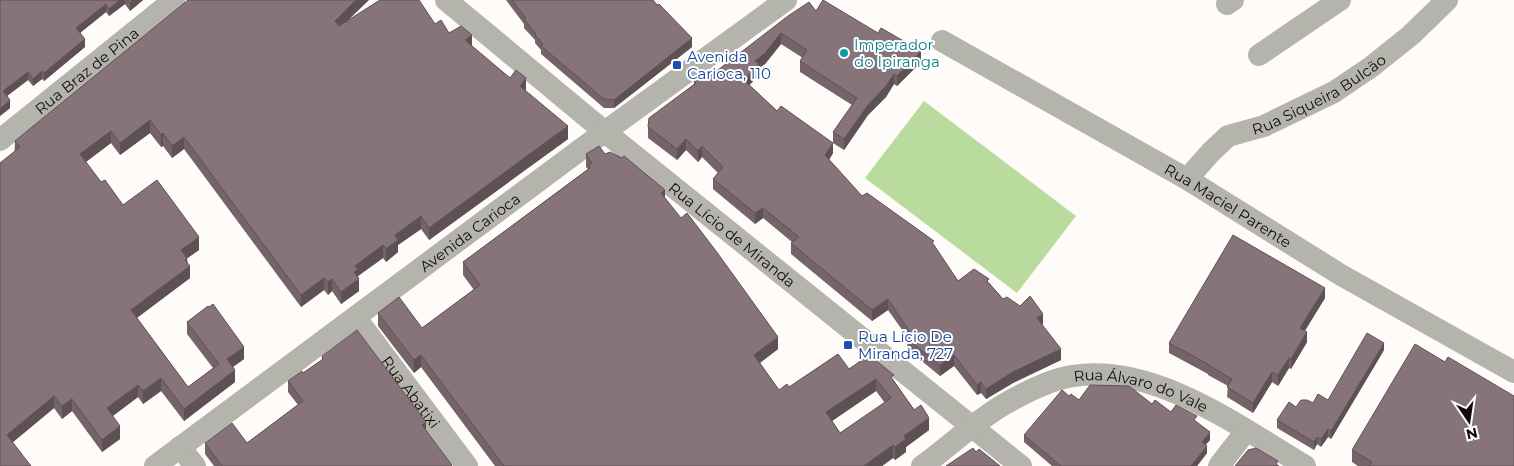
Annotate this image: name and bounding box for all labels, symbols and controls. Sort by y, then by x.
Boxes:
street label: Rua Braz de Pina [31,23,142,118]
place label: Imperador do Ipiranga [854,35,940,71]
place label: Avenida Carioca, 110 [687,47,771,83]
marker: Imperador do Ipiranga [838,47,850,59]
street label: Rua Siqueira Bulcão [1250,50,1389,138]
marker: Avenida Carioca, 110 [671,59,683,71]
street label: Rua Maciel Parente [1161,159,1295,251]
street label: Rua Lício de Miranda [665,178,800,291]
street label: Avenida Carioca [416,188,524,276]
place label: Rua Lício De Miranda, 727 [858,327,953,363]
marker: Rua Lício De Miranda, 727 [842,339,854,351]
street label: Rua Abatixi [378,352,445,432]
street label: Rua Álvaro do Vale [1073,365,1211,416]
north arrow [1444,396,1494,446]
text: N [1464,424,1479,444]

